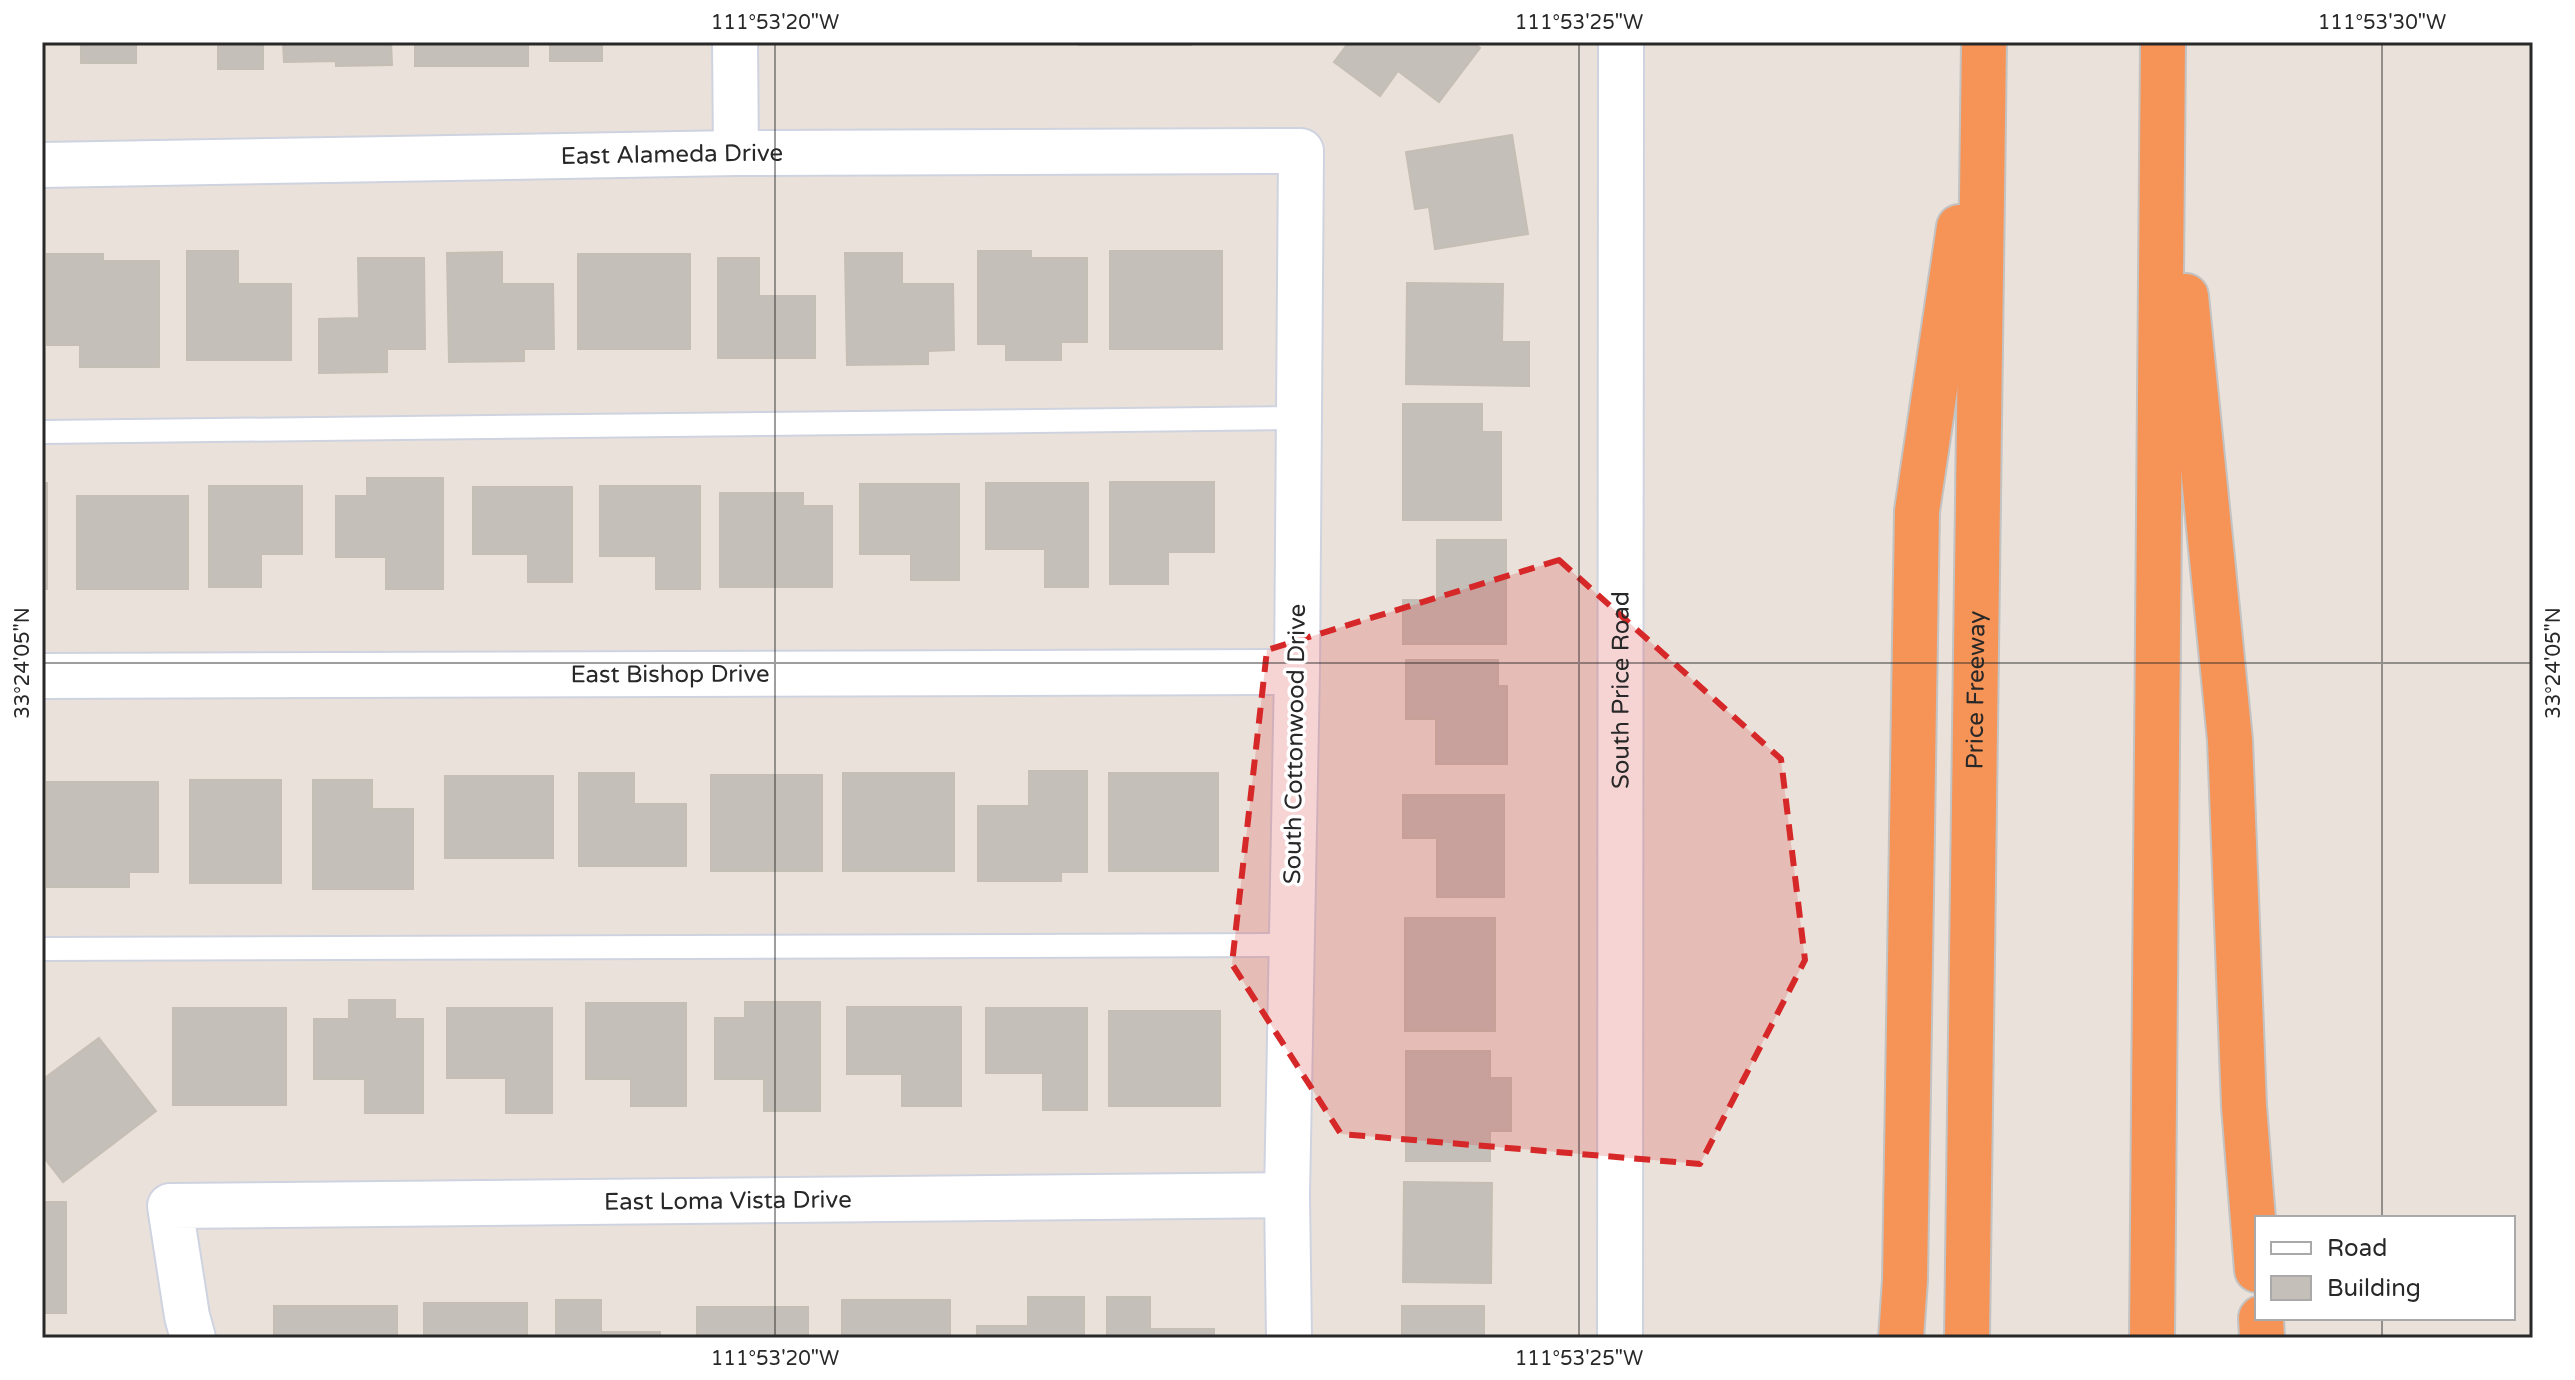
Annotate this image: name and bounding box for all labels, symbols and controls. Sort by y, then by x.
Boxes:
text: 111°53'20"W [711,11,839,35]
text: 111°53'25"W [1515,11,1643,35]
text: 111°53'30"W [2318,11,2446,35]
street label: East Alameda Drive [560,138,783,171]
street label: South Price Road [1606,591,1635,789]
street label: South Cottonwood Drive [1278,604,1312,884]
text: 33°24'05"N [11,607,35,719]
text: 33°24'05"N [2542,607,2566,719]
street label: Price Freeway [1960,610,1991,770]
street label: East Bishop Drive [570,659,770,689]
street label: East Loma Vista Drive [604,1185,852,1216]
legend [2255,1216,2515,1320]
text: Road [2327,1234,2387,1263]
text: Building [2327,1274,2421,1303]
text: 111°53'20"W [711,1347,839,1371]
text: 111°53'25"W [1515,1347,1643,1371]

